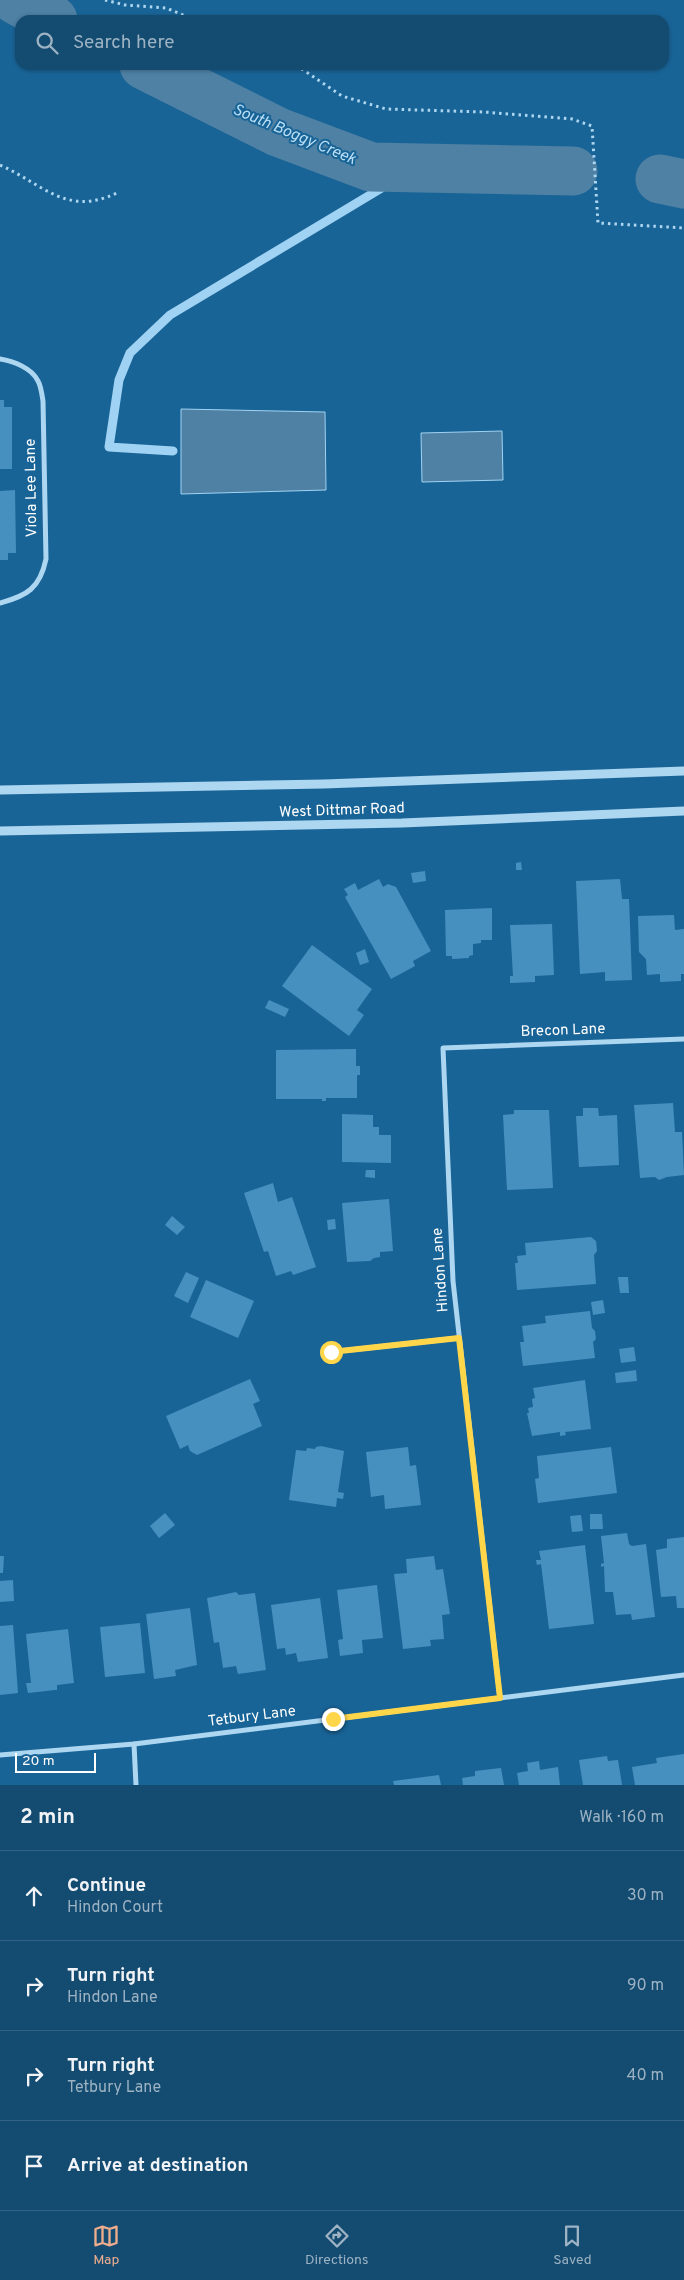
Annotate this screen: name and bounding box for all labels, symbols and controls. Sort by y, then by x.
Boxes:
search box [15,15,669,70]
icon: search [33,29,61,57]
text: Search here [73,31,175,55]
water label: South Boggy Creek [229,100,360,170]
street label: Viola Lee Lane [22,438,42,538]
street label: West Dittmar Road [279,799,405,823]
street label: Brecon Lane [520,1020,606,1042]
street label: Hindon Lane [429,1227,453,1313]
route start [320,1341,343,1364]
street label: Tetbury Lane [207,1702,297,1732]
route end [322,1708,345,1731]
scale bar [15,1750,96,1773]
text: 20 m [22,1753,55,1770]
text: 2 min [20,1804,75,1831]
text: Walk · 160 m [579,1808,664,1828]
text: Continue [67,1874,146,1898]
icon: ahead [20,1882,48,1910]
text: 30 m [627,1886,664,1906]
text: Hindon Court [67,1898,163,1918]
text: Turn right [67,1964,155,1988]
icon: right [20,1972,48,2000]
text: 90 m [627,1976,664,1996]
text: Hindon Lane [67,1988,158,2008]
text: Turn right [67,2054,155,2078]
icon: right [20,2062,48,2090]
text: 40 m [626,2066,664,2086]
text: Tetbury Lane [67,2078,161,2098]
icon: arrive [20,2152,48,2180]
text: Arrive at destination [67,2154,248,2178]
tab: Map [92,2222,120,2269]
tab: Directions [305,2222,369,2269]
tab: Saved [553,2222,592,2269]

